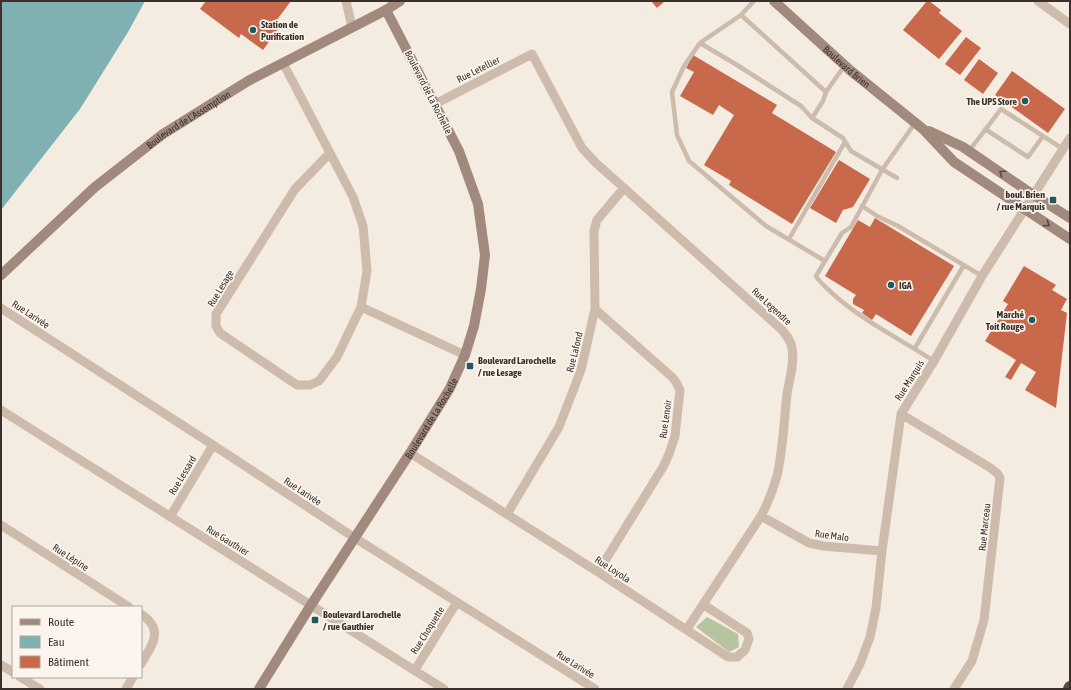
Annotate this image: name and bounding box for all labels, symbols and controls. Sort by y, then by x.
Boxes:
place label: Station de Purification [261,19,304,42]
marker: Station de Purification [248,25,258,35]
street label: Boulevard Brien [821,44,872,90]
street label: Boulevard de La Rochelle [403,49,455,136]
street label: Rue Letellier [455,53,502,85]
street label: Boulevard de L'Assomption [144,88,233,151]
place label: The UPS Store [967,96,1017,107]
marker: The UPS Store [1020,96,1030,106]
one-way arrow [999,171,1006,178]
place label: boul. Brien / rue Marquis [997,189,1045,212]
marker: boul. Brien / rue Marquis [1048,195,1058,205]
one-way arrow [1043,219,1050,226]
street label: Rue Lesage [205,267,236,309]
marker: IGA [886,280,896,290]
place label: IGA [899,280,912,291]
street label: Rue Legendre [750,285,794,328]
street label: Rue Larivée [10,298,52,331]
place label: Marché Toit Rouge [986,309,1024,332]
marker: Marché Toit Rouge [1027,315,1037,325]
street label: Rue Lafond [564,330,585,373]
place label: Boulevard Larochelle / rue Lesage [478,355,556,378]
street label: Rue Marquis [893,358,926,402]
marker: Boulevard Larochelle / rue Lesage [465,361,475,371]
street label: Boulevard de La Rochelle [403,376,460,461]
street label: Rue Lenoir [657,398,674,439]
street label: Rue Lessard [166,454,198,497]
street label: Rue Larivée [282,475,324,508]
street label: Rue Marceau [977,503,992,551]
street label: Rue Gauthier [204,523,252,558]
street label: Rue Malo [814,528,850,543]
street label: Rue Lépine [51,542,91,573]
street label: Rue Loyola [593,554,633,585]
street label: Rue Choquette [408,604,447,656]
legend [12,606,142,678]
place label: Boulevard Larochelle / rue Gauthier [323,609,401,632]
text: Route [48,615,74,629]
marker: Boulevard Larochelle / rue Gauthier [310,615,320,625]
text: Eau [48,635,65,649]
street label: Rue Larivée [555,648,597,681]
text: Bâtiment [48,655,89,669]

